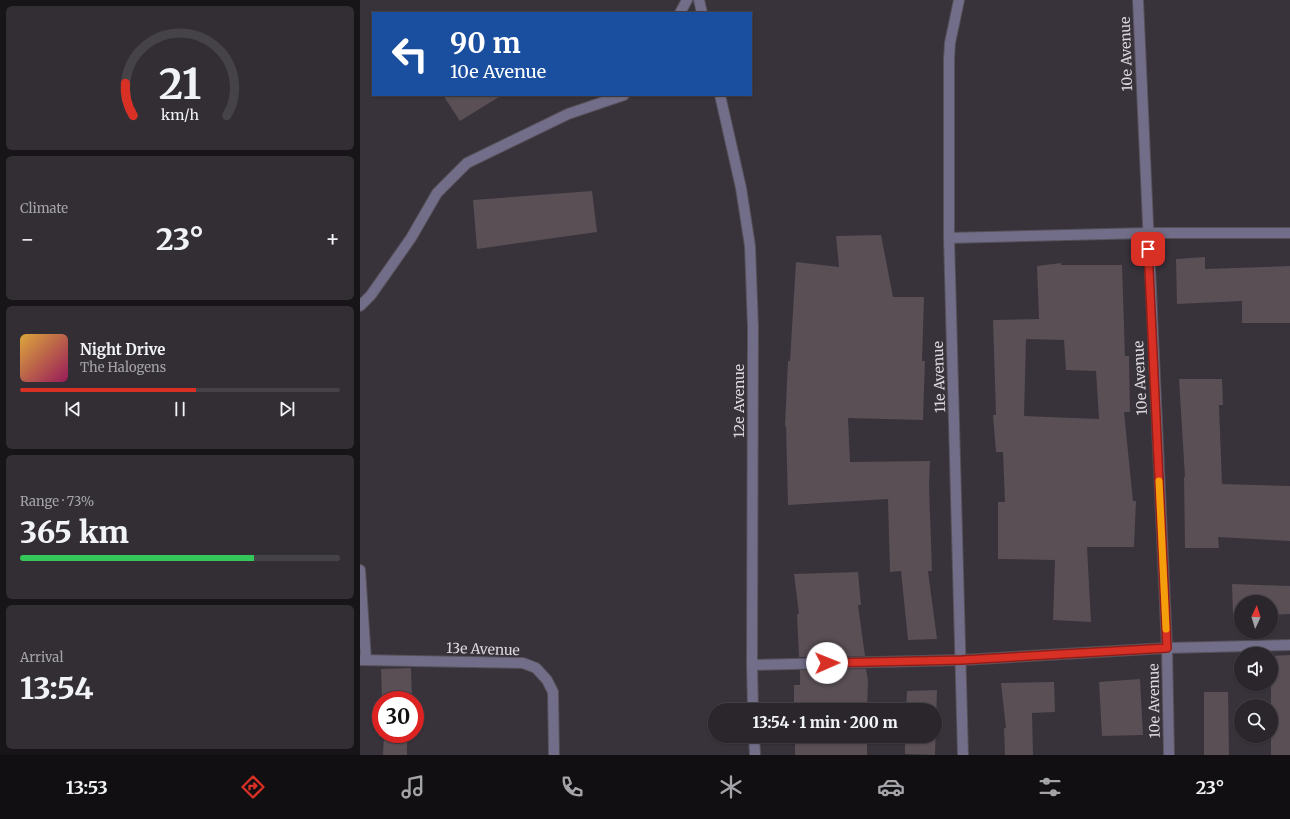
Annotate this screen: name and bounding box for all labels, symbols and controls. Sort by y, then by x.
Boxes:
street label: 10e Avenue [1116,16,1136,92]
text: 90 m [450,25,521,61]
icon: left [384,28,436,80]
text: 21 [159,58,201,110]
text: 10e Avenue [450,60,546,83]
text: km/h [161,105,199,123]
text: Climate [20,200,68,217]
text: 23° [156,220,204,258]
text: − [20,225,35,253]
text: + [325,225,340,253]
pin [1131,232,1165,266]
icon: arrive [1137,238,1159,260]
text: Night Drive [80,340,165,359]
street label: 10e Avenue [1129,340,1151,416]
street label: 11e Avenue [929,341,949,413]
text: The Halogens [80,359,166,376]
street label: 12e Avenue [730,364,748,438]
icon: previous [62,398,84,420]
icon: pause [169,398,191,420]
icon: next [276,398,298,420]
text: Range · 73% [20,493,94,510]
text: 365 km [20,513,129,551]
north arrow [1234,595,1278,639]
map controls [1234,595,1278,743]
street label: 13e Avenue [446,639,520,659]
position arrow [806,642,848,684]
button: sound [1234,647,1278,691]
text: Arrival [20,649,63,666]
street label: 10e Avenue [1144,663,1164,739]
text: 13:54 [20,669,94,707]
speed limit sign: 30 [372,691,424,743]
button: search [1234,699,1278,743]
text: 13:54 · 1 min · 200 m [752,713,898,732]
icon: directions [239,773,267,801]
icon: music [399,773,427,801]
icon: phone [558,773,586,801]
icon: climate [717,773,745,801]
icon: car [877,773,905,801]
icon: filters [1036,773,1064,801]
text: 13:53 [66,776,108,799]
text: 23° [1196,776,1224,799]

